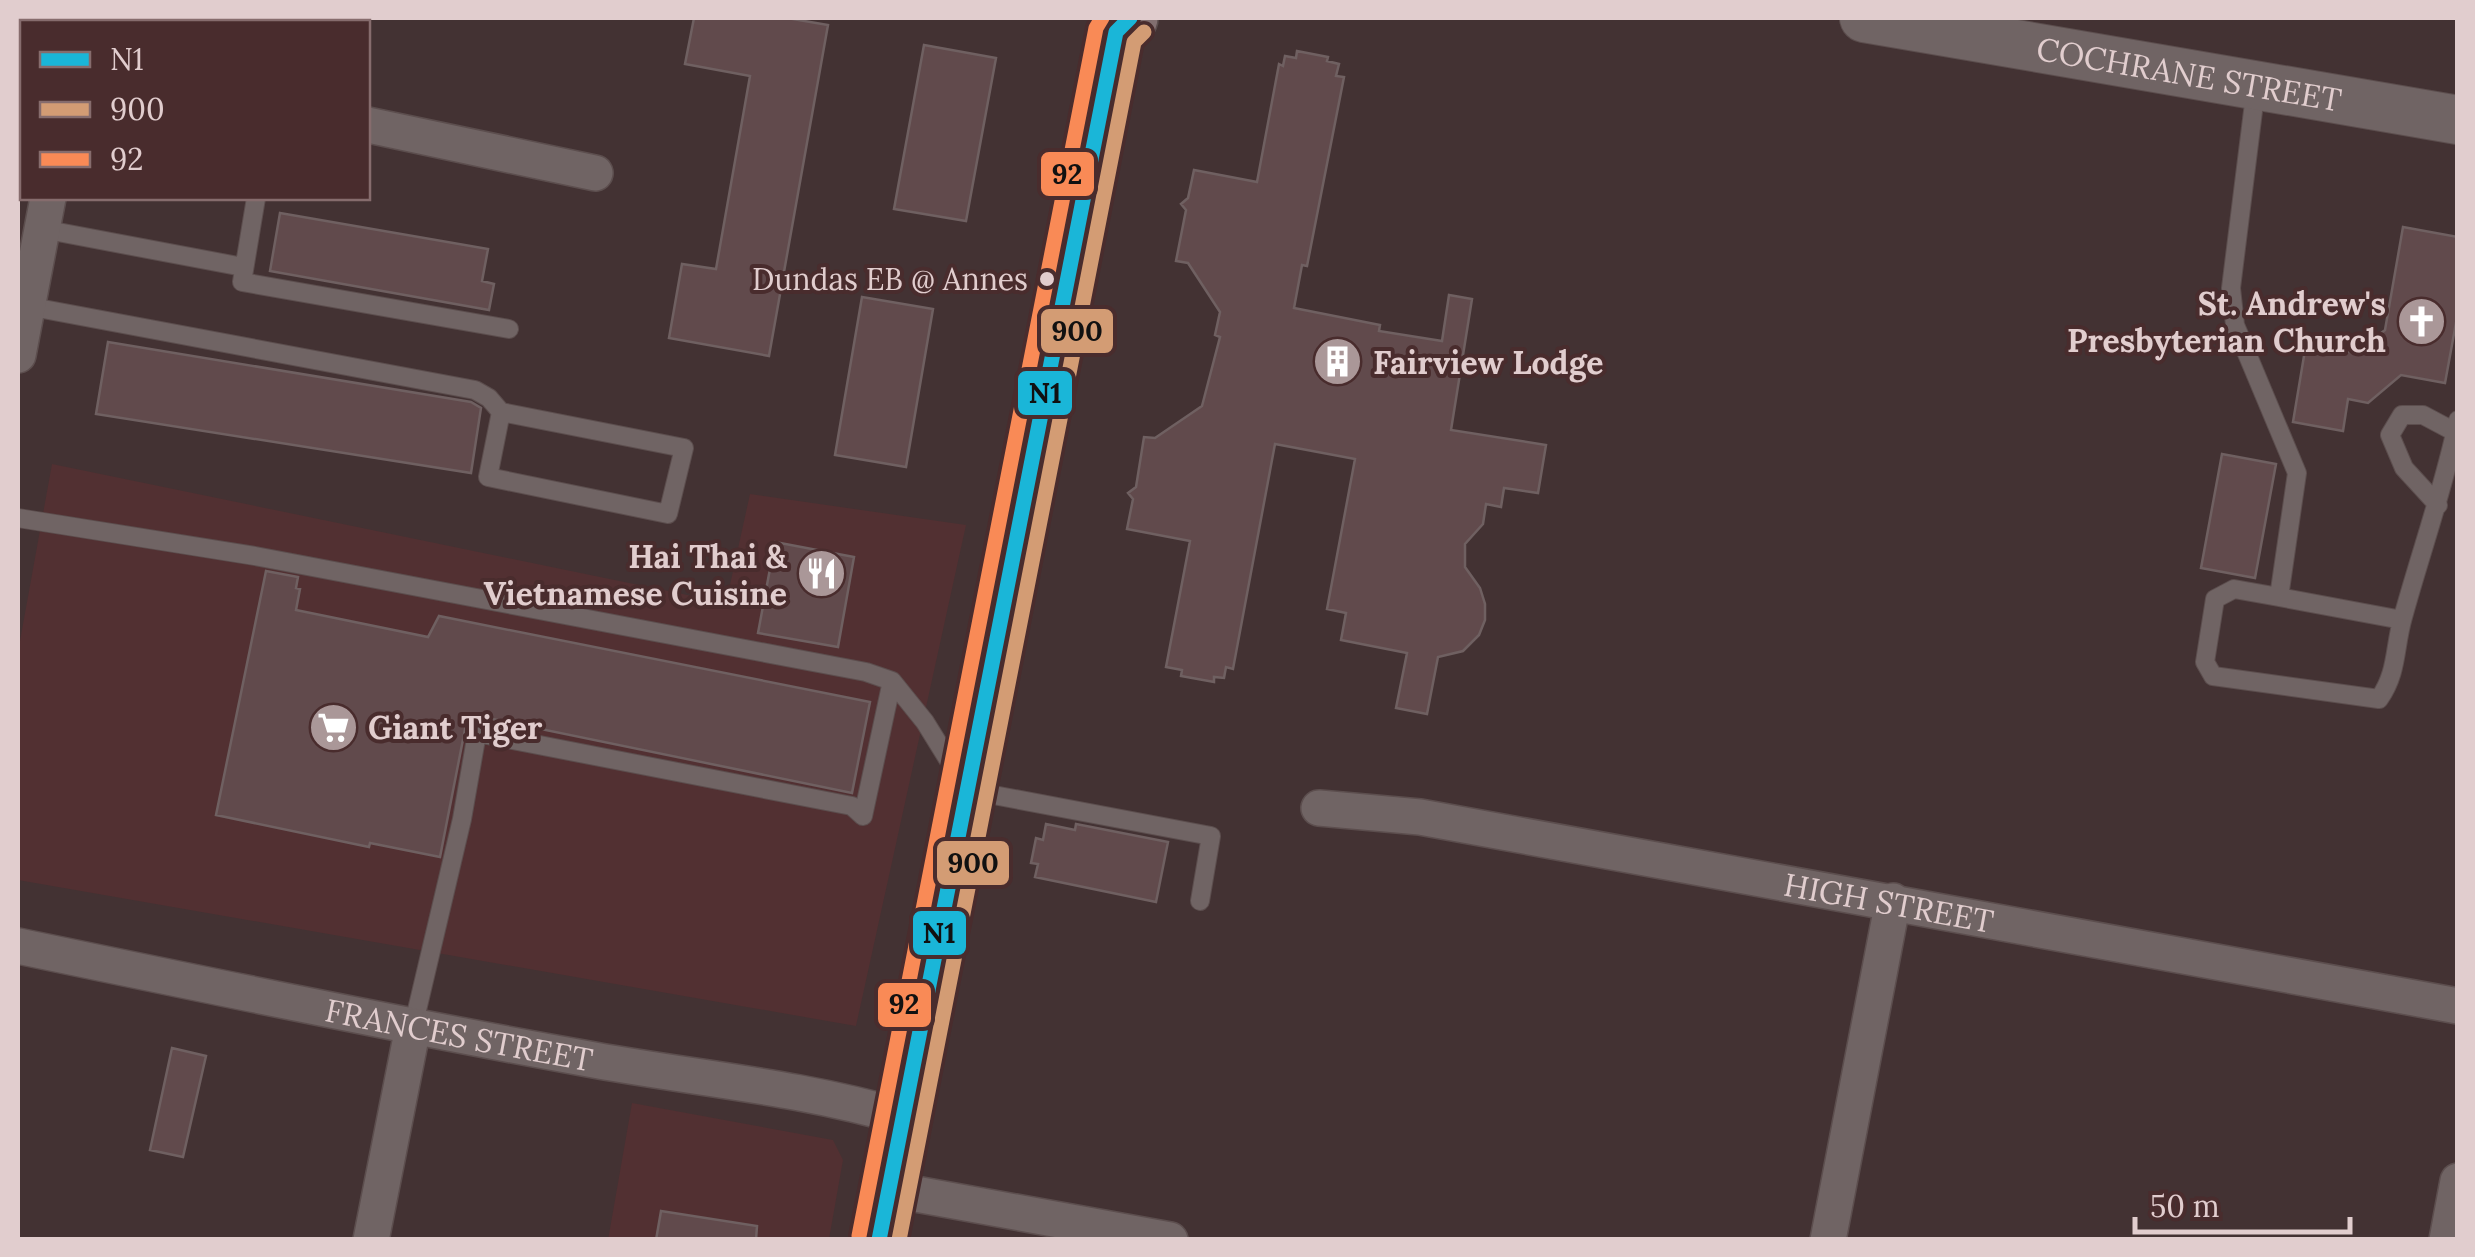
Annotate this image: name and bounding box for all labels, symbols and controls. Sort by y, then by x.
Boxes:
legend [20,20,370,200]
street label: COCHRANE STREET [2034,28,2345,120]
text: N1 [110,40,144,78]
text: 900 [110,90,165,128]
text: 92 [110,140,143,178]
line badge: 92 [1039,150,1096,198]
text: 92 [1051,156,1083,192]
place label: Dundas EB @ Annes [752,260,1028,298]
marker: Dundas EB @ Annes [1037,269,1057,289]
place label: St. Andrew's Presbyterian Church [2067,283,2386,361]
church icon: St. Andrew's Presbyterian Church [2395,295,2447,347]
line badge: 900 [1039,307,1115,355]
text: 900 [1051,313,1103,349]
building icon: Fairview Lodge [1312,336,1364,388]
place label: Fairview Lodge [1373,342,1604,383]
line badge: N1 [1016,369,1074,417]
text: N1 [1028,375,1062,411]
place label: Hai Thai & Vietnamese Cuisine [483,536,788,614]
restaurant icon: Hai Thai & Vietnamese Cuisine [796,548,848,600]
supermarket icon: Giant Tiger [307,701,359,753]
place label: Giant Tiger [368,707,543,748]
line badge: 900 [935,839,1011,887]
text: 900 [947,845,999,881]
street label: HIGH STREET [1781,863,1997,942]
line badge: N1 [911,909,968,957]
text: N1 [922,915,956,951]
line badge: 92 [876,981,933,1029]
text: 92 [888,986,920,1022]
street label: FRANCES STREET [322,989,596,1080]
scale bar [2135,1172,2350,1234]
text: 50 m [2150,1187,2220,1225]

